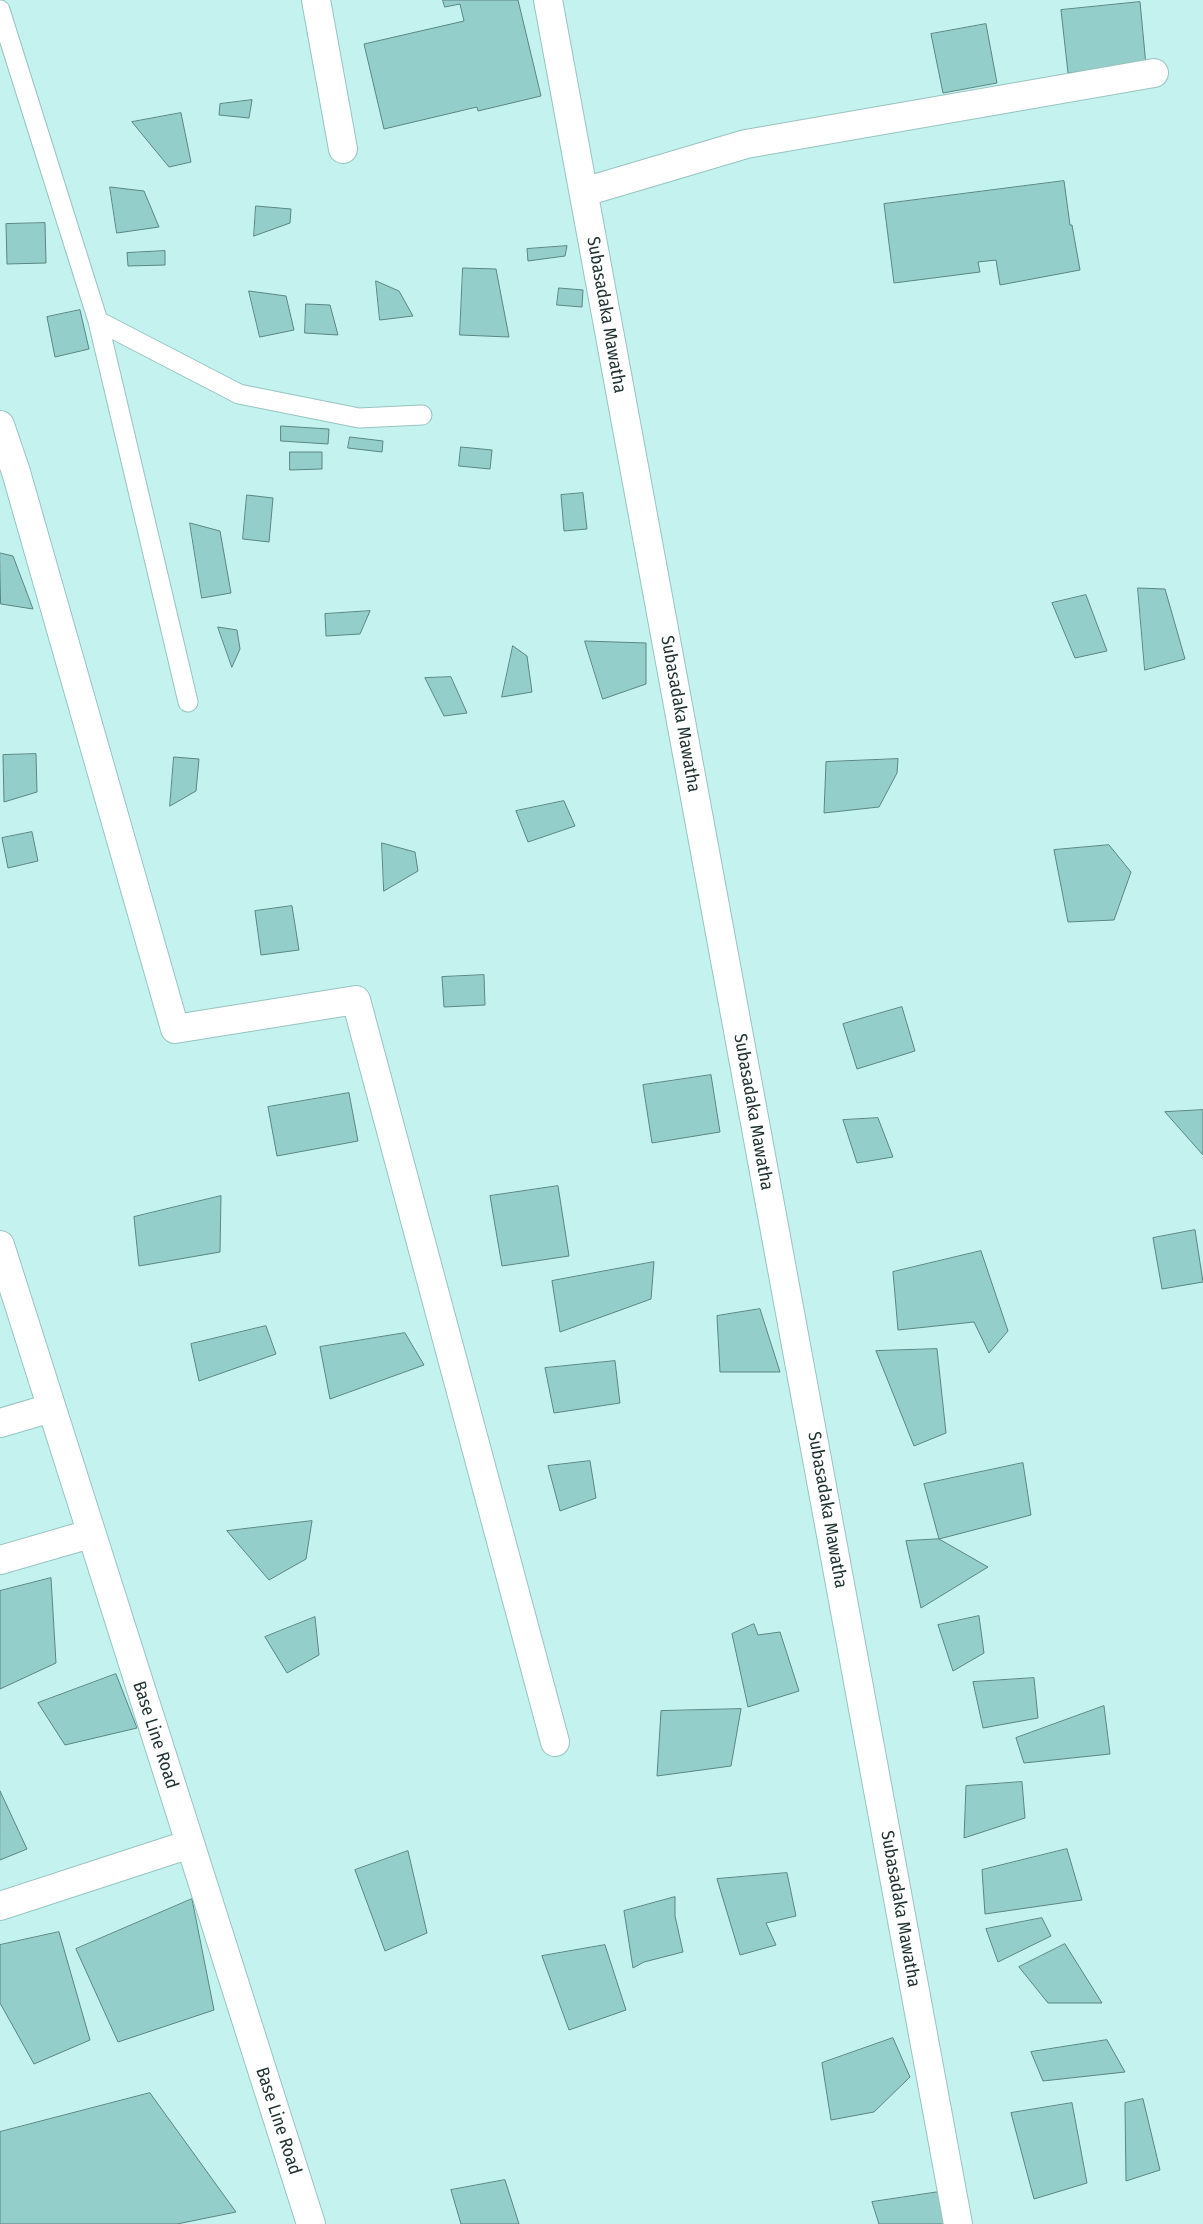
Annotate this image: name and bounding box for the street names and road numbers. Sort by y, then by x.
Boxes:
street label: Subasadaka Mawatha [582,235,630,395]
street label: Subasadaka Mawatha [656,634,704,794]
street label: Subasadaka Mawatha [729,1032,777,1192]
street label: Subasadaka Mawatha [803,1430,851,1590]
street label: Base Line Road [127,1679,183,1791]
street label: Subasadaka Mawatha [876,1829,924,1989]
street label: Base Line Road [250,2065,306,2177]

